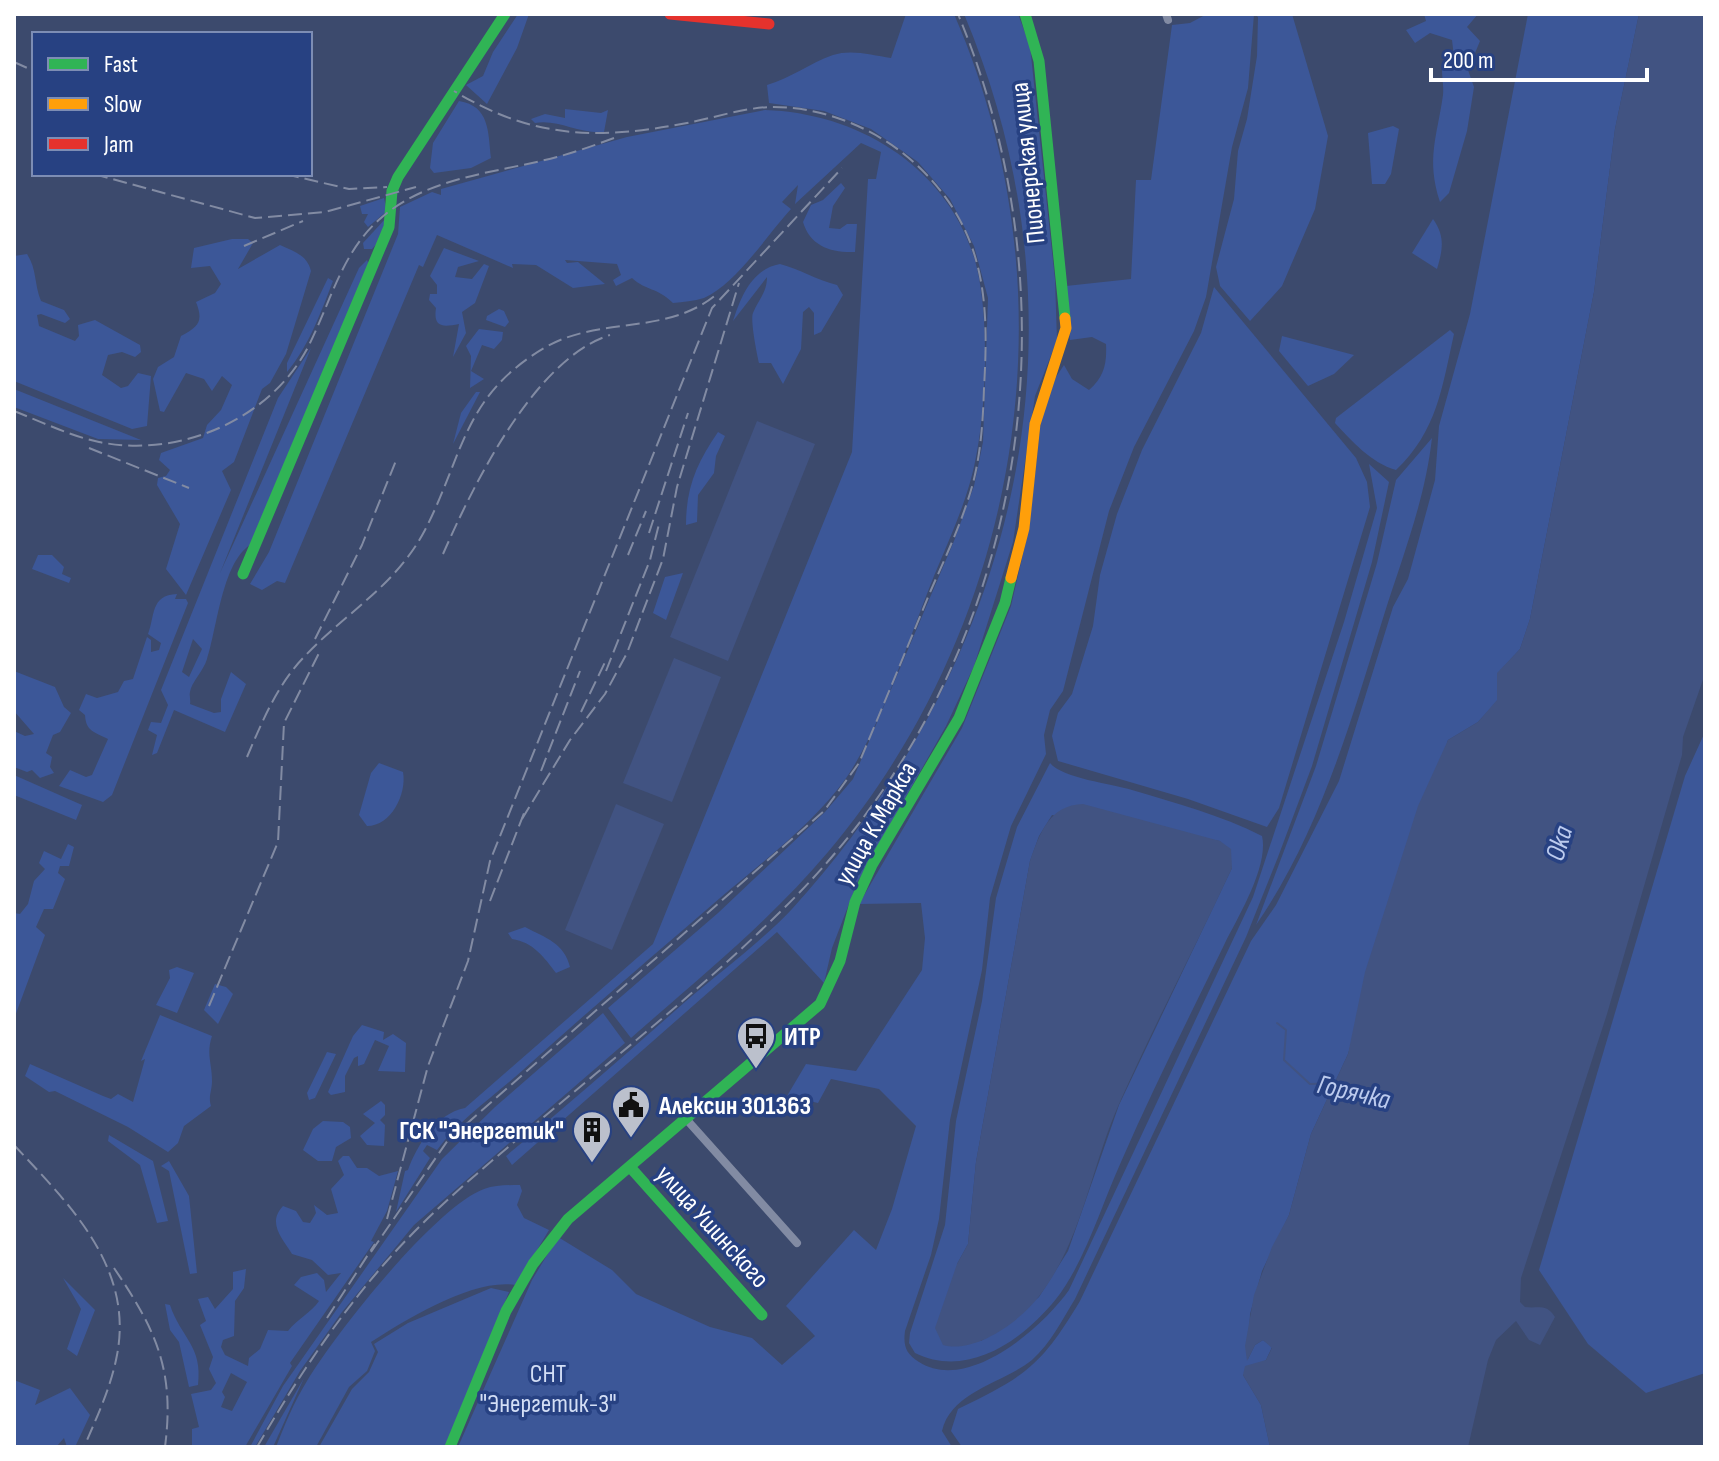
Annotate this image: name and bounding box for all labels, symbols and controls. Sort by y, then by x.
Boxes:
legend [32,32,312,176]
scale bar [1431,32,1647,82]
text: 200 m [1443,46,1494,75]
text: Fast [104,50,138,79]
street label: Пионерская улица [1005,81,1052,245]
text: Slow [104,90,142,119]
text: Jam [103,130,134,159]
street label: улица К.Маркса [829,757,924,891]
water label: Oka [1539,821,1581,865]
bus stop icon: ИТР [735,1015,777,1070]
place label: ИТР [784,1022,821,1053]
water label: Горячка [1314,1068,1394,1117]
public building icon: Алексин 301363 [610,1084,652,1139]
place label: Алексин 301363 [658,1091,811,1122]
building icon: ГСК "Энергетик" [571,1109,613,1164]
place label: ГСК "Энергетик" [399,1116,564,1147]
street label: улица Ушинского [649,1159,775,1295]
park label: СНТ "Энергетик-3" [479,1359,617,1420]

